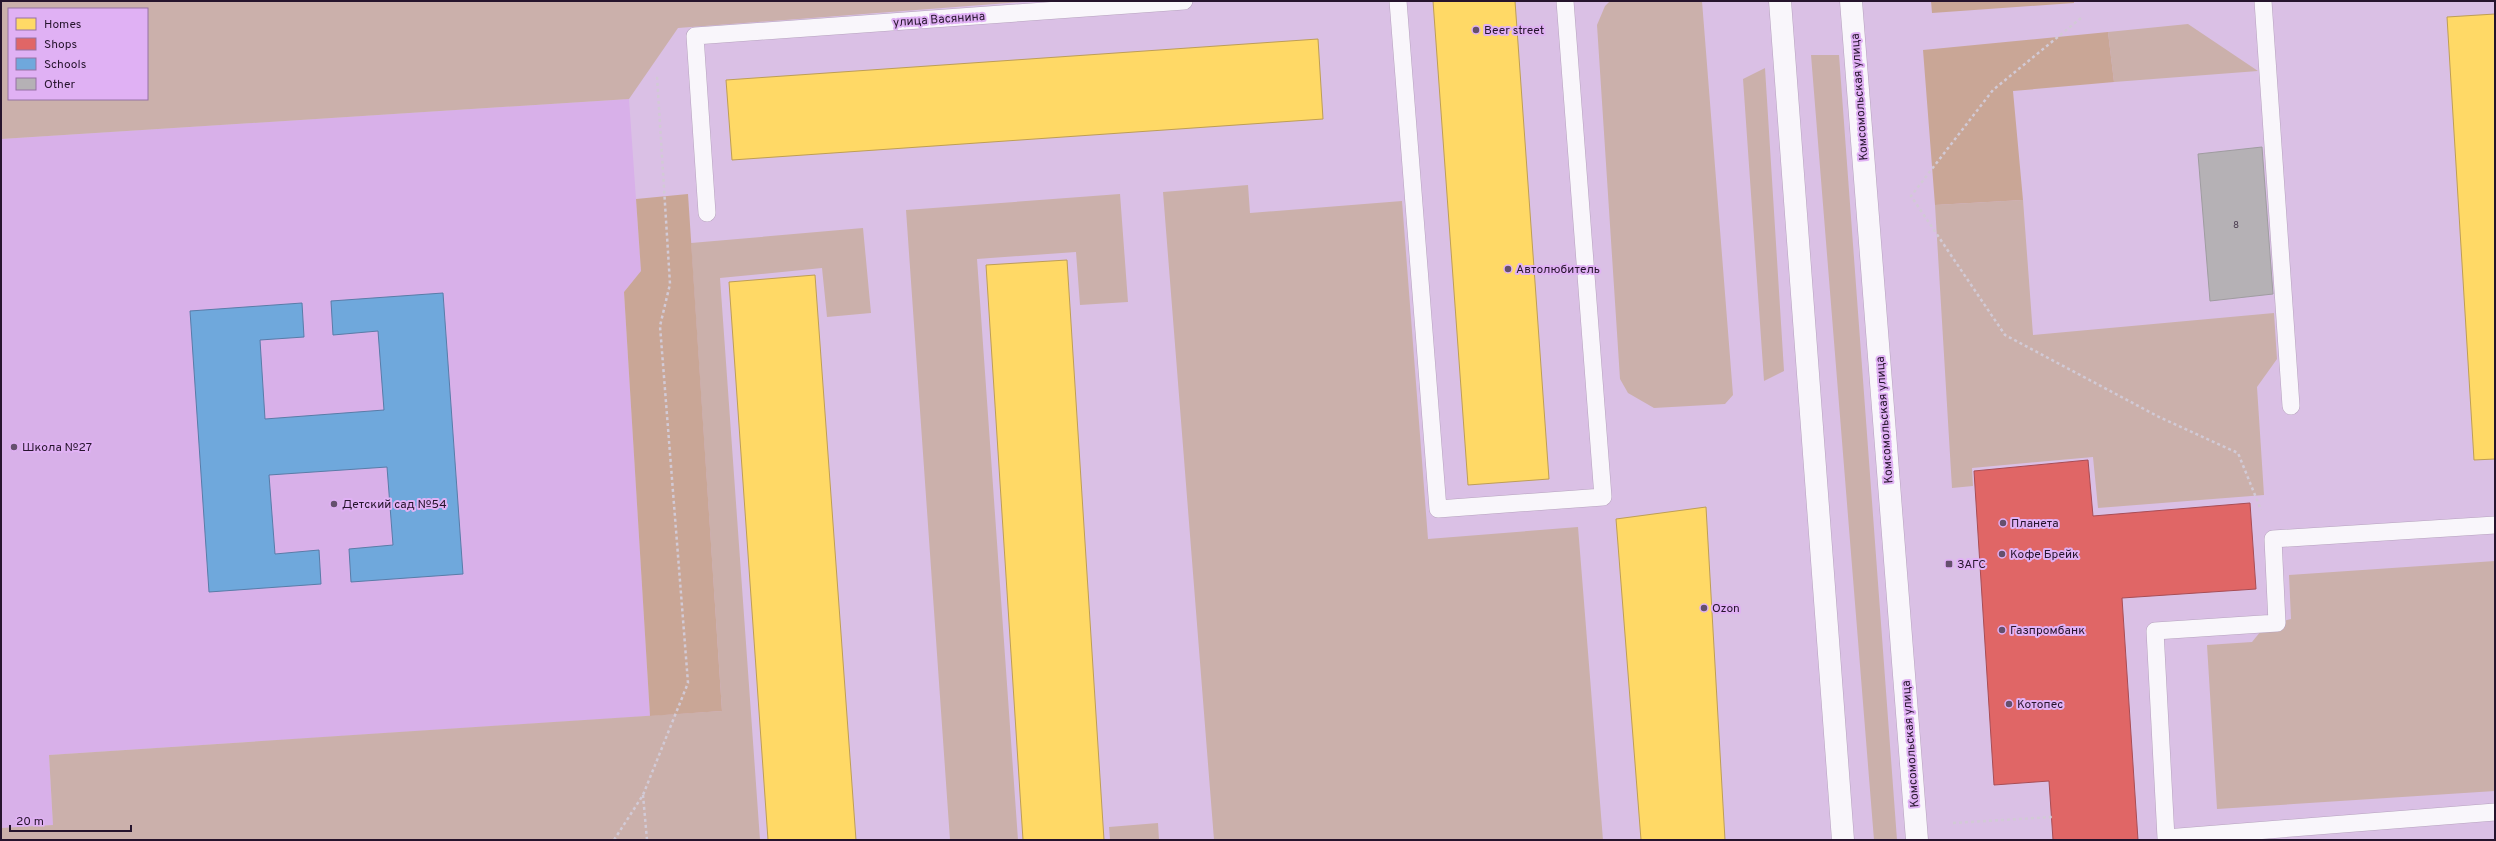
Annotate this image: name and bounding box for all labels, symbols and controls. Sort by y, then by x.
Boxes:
legend [8,8,148,100]
street label: улица Васянина [893,9,986,31]
text: Homes [44,17,81,33]
place label: Beer street [1484,23,1544,39]
marker: Beer street [1471,25,1481,35]
street label: Комсомольская улица [1848,33,1872,161]
text: Shops [44,37,77,53]
text: Schools [44,57,86,73]
text: Other [44,77,76,93]
house number: 8 [2233,219,2239,232]
place label: Автолюбитель [1516,262,1600,278]
marker: Автолюбитель [1503,264,1513,274]
street label: Комсомольская улица [1873,356,1897,484]
place label: Школа №27 [22,440,92,456]
marker: Школа №27 [9,442,19,452]
place label: Детский сад №54 [342,497,447,513]
marker: Детский сад №54 [329,499,339,509]
place label: Планета [2011,516,2059,532]
marker: Планета [1998,518,2008,528]
place label: Кофе Брейк [2010,547,2079,563]
marker: Кофе Брейк [1997,549,2007,559]
place label: ЗАГС [1957,557,1986,573]
marker: ЗАГС [1944,559,1954,569]
place label: Ozon [1712,601,1740,617]
marker: Ozon [1699,603,1709,613]
place label: Газпромбанк [2010,623,2085,639]
marker: Газпромбанк [1997,625,2007,635]
street label: Комсомольская улица [1899,680,1923,808]
place label: Котопес [2017,697,2063,713]
marker: Котопес [2004,699,2014,709]
scale bar [10,807,131,833]
text: 20 m [16,814,44,830]

